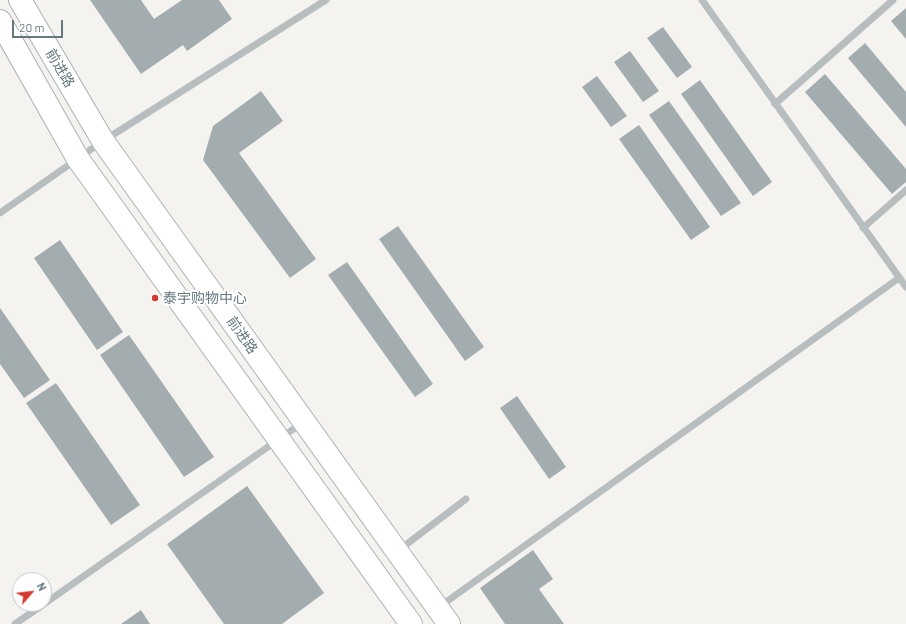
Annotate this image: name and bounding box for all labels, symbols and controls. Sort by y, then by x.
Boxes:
scale bar [14,12,65,38]
text: 20 m [19,20,45,34]
street label: 前进路 [42,46,78,90]
place label: 泰宇购物中心 [163,290,247,306]
marker: 泰宇购物中心 [150,293,160,303]
street label: 前进路 [223,313,261,357]
north arrow [12,572,52,612]
text: N [35,580,50,593]

